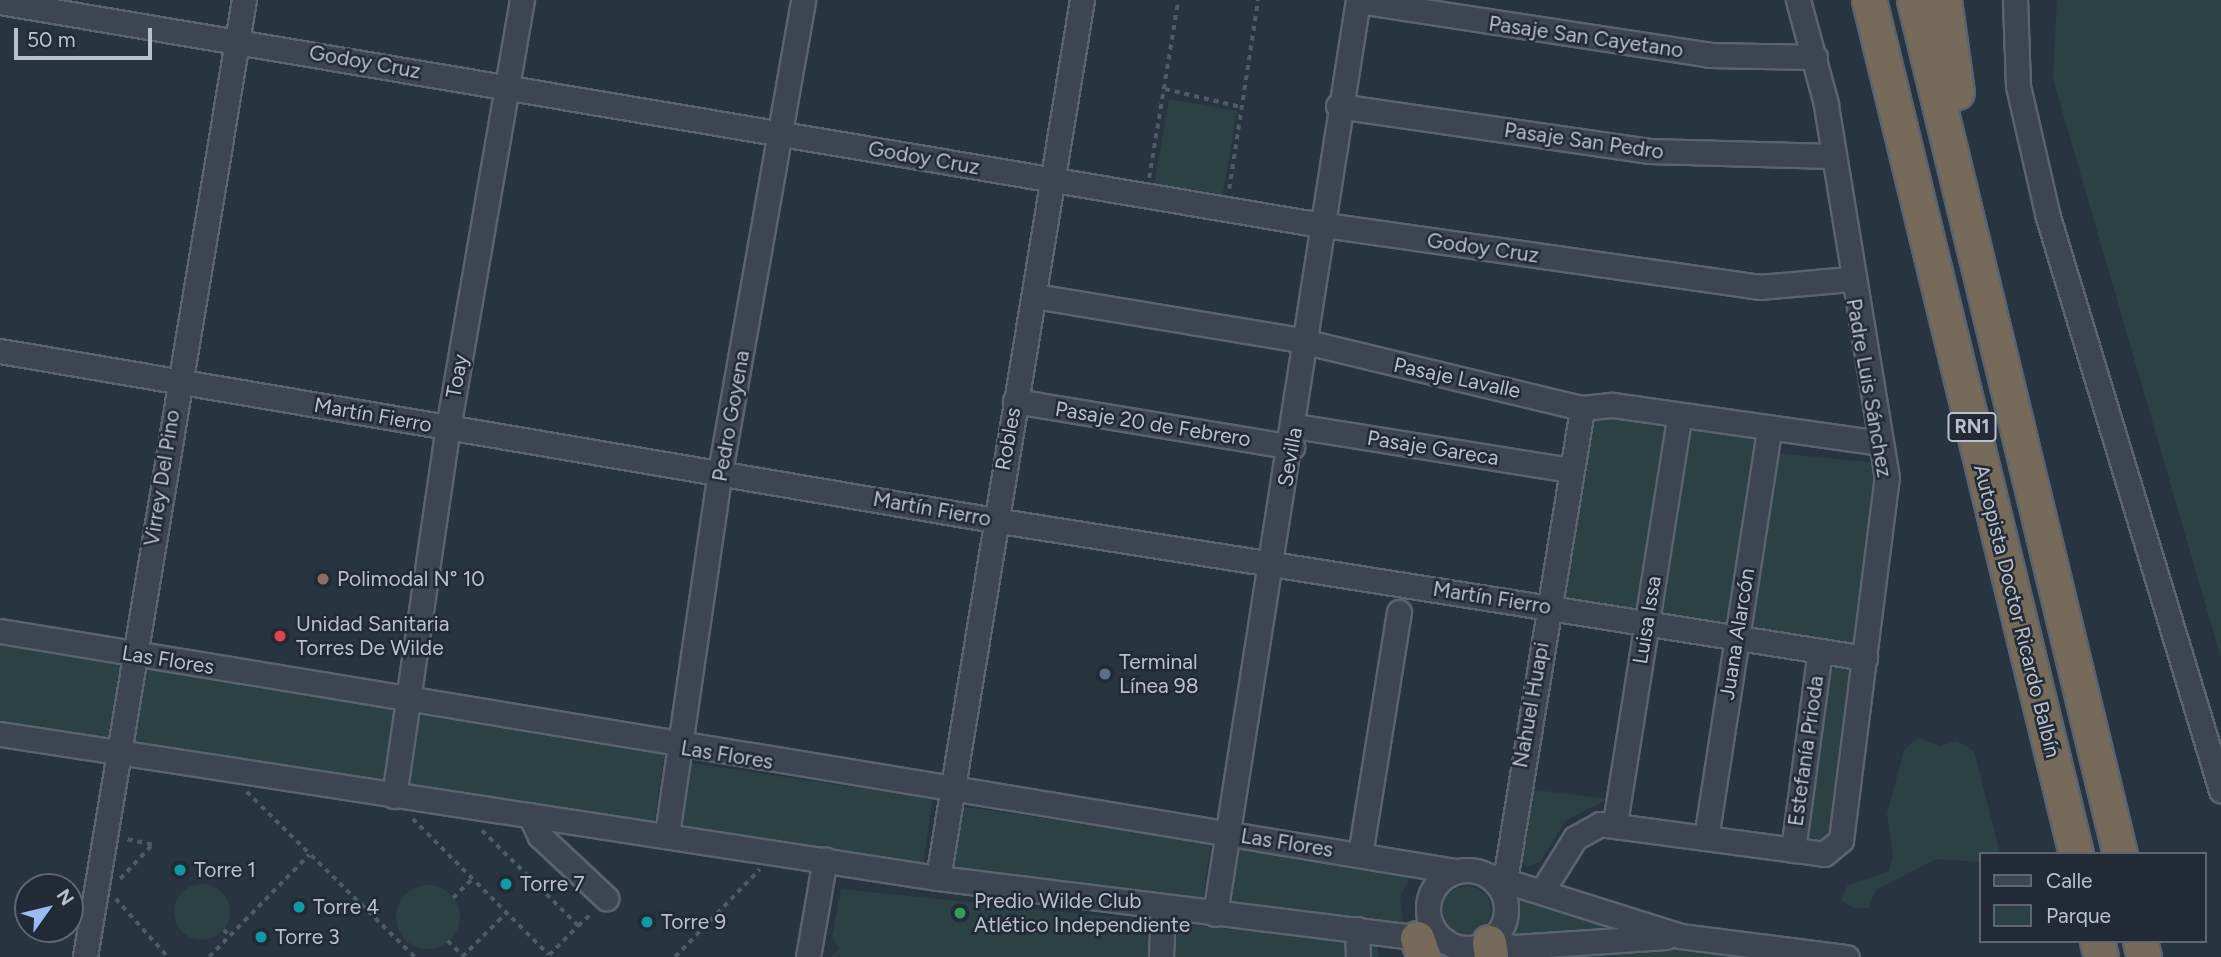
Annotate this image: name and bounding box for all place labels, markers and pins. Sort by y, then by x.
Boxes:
place label: Polimodal N° 10 [337,566,485,592]
marker: Polimodal N° 10 [315,571,331,587]
place label: Unidad Sanitaria Torres De Wilde [296,611,449,661]
marker: Unidad Sanitaria Torres De Wilde [270,626,290,646]
place label: Terminal Línea 98 [1119,649,1199,699]
marker: Terminal Línea 98 [1097,666,1113,682]
place label: Torre 1 [194,857,256,883]
marker: Torre 1 [172,862,188,878]
place label: Torre 7 [520,871,585,897]
marker: Torre 7 [498,876,514,892]
place label: Predio Wilde Club Atlético Independiente [974,888,1190,938]
place label: Torre 4 [313,894,379,920]
marker: Torre 4 [291,899,307,915]
marker: Predio Wilde Club Atlético Independiente [952,905,968,921]
place label: Torre 9 [661,909,726,935]
marker: Torre 9 [639,914,655,930]
place label: Torre 3 [275,924,340,950]
marker: Torre 3 [253,929,269,945]

